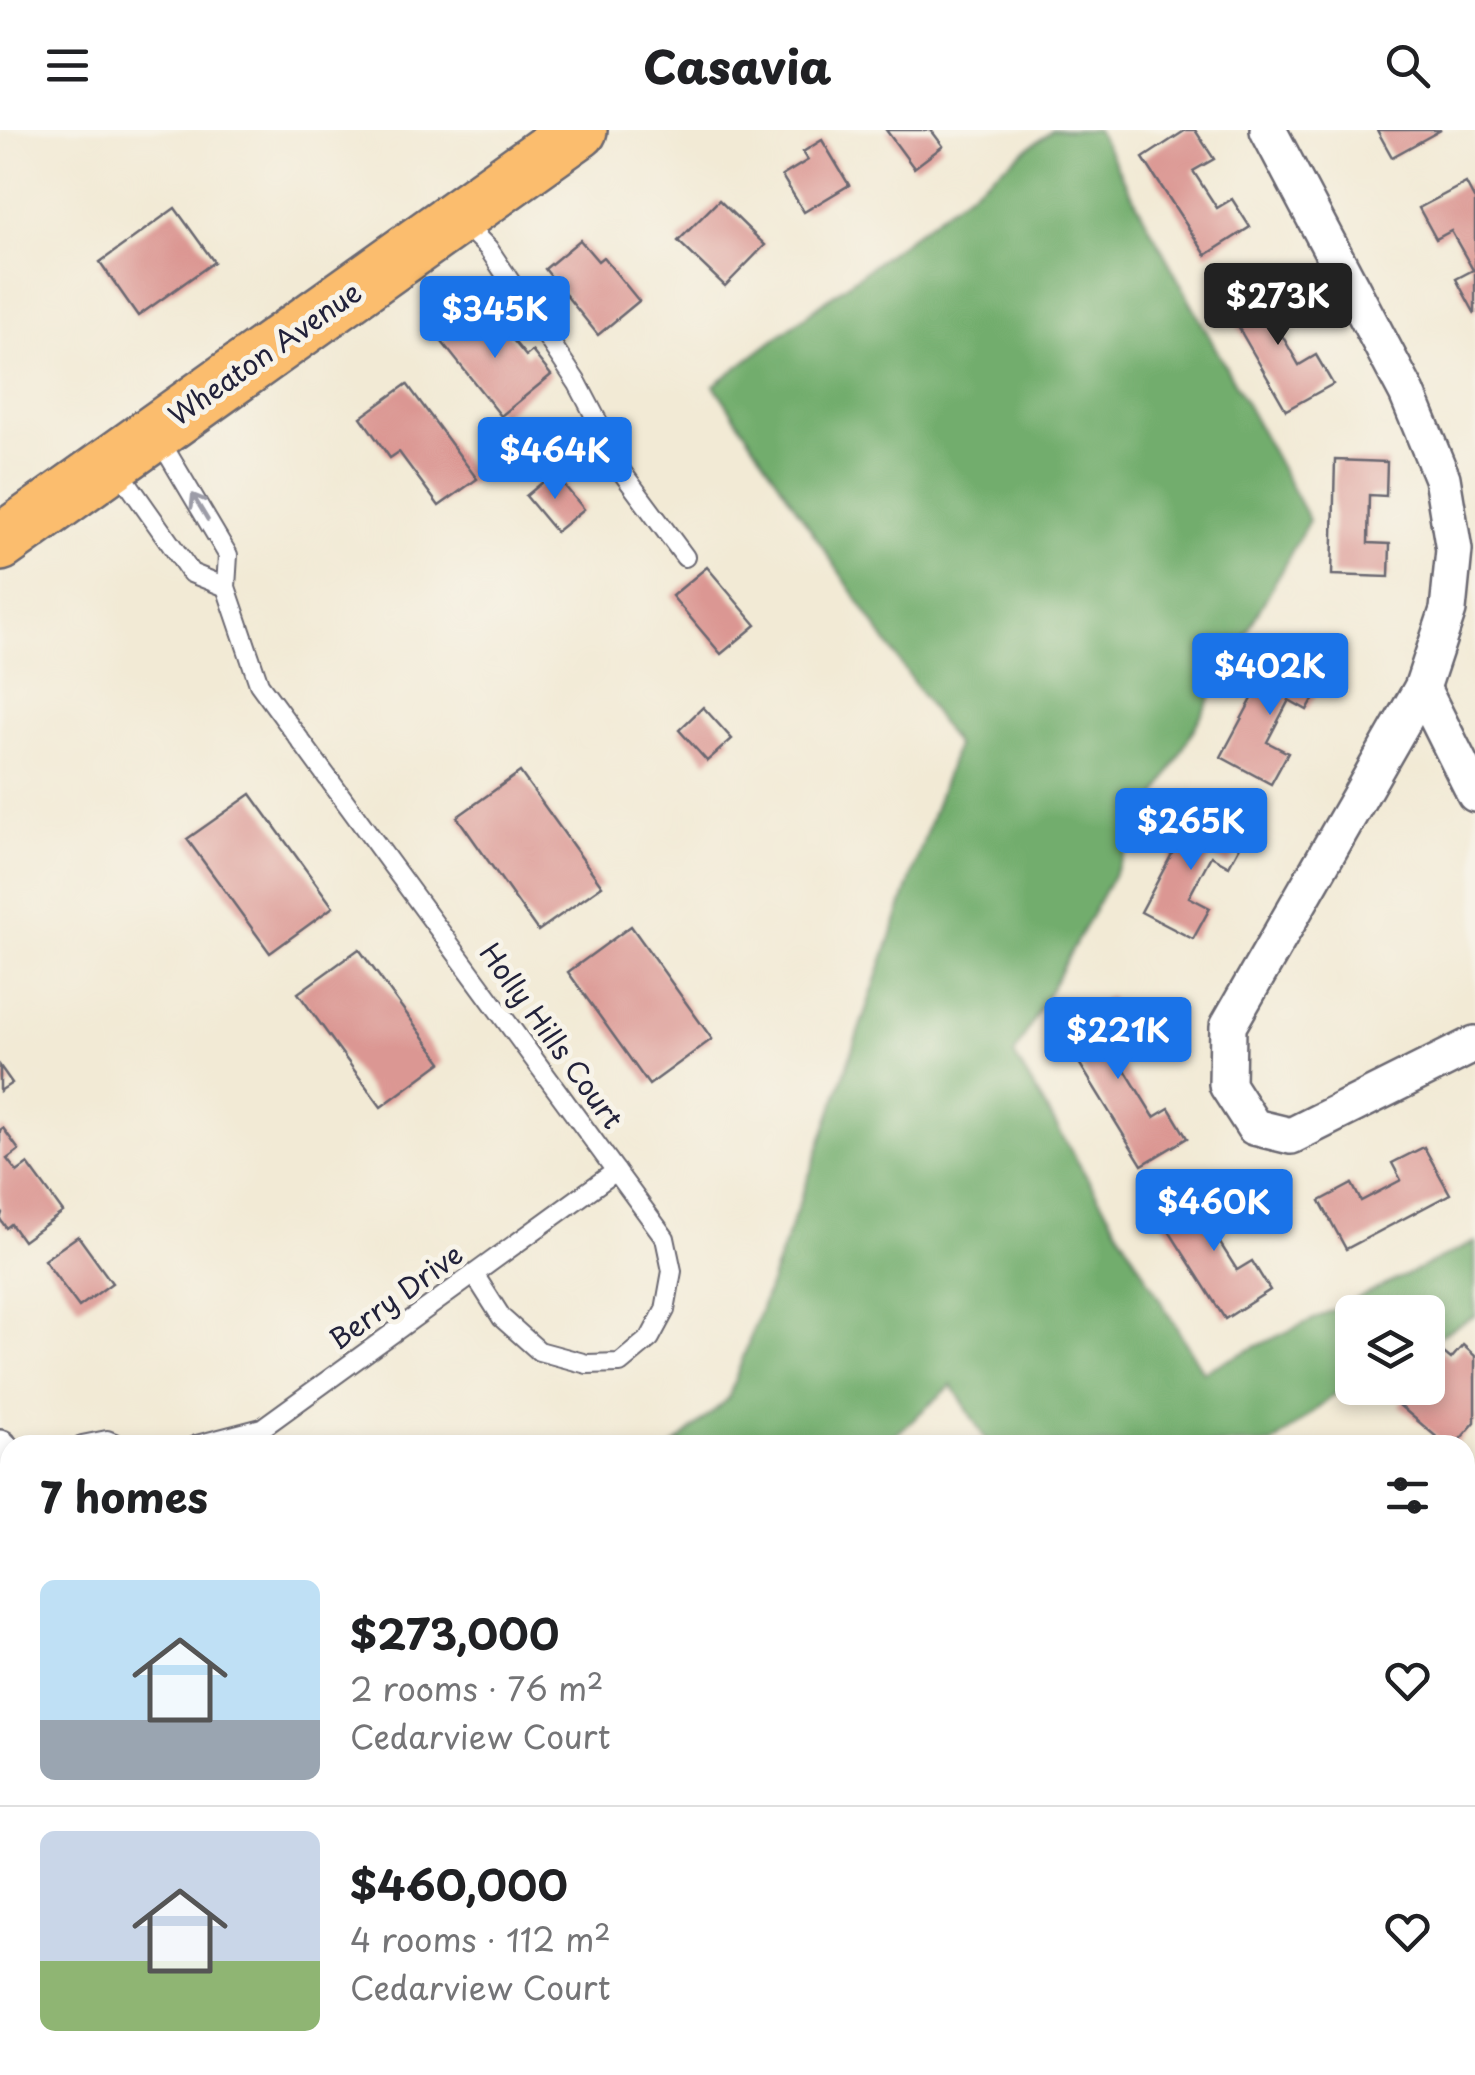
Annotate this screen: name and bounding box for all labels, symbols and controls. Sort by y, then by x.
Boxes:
text: Casavia [643,31,832,99]
icon: menu [40,38,95,93]
icon: search [1380,38,1435,93]
pin: $273K [1208,263,1348,348]
street label: Wheaton Avenue [159,270,369,436]
text: $273K [1226,271,1330,319]
pin: $345K [425,276,565,361]
text: $345K [442,284,548,332]
pin: $464K [485,417,625,502]
text: $464K [500,425,610,473]
one-way arrow [190,493,210,522]
pin: $402K [1200,633,1340,718]
text: $402K [1214,641,1326,689]
pin: $265K [1121,788,1261,873]
text: $265K [1137,796,1245,844]
street label: Holly Hills Court [470,933,635,1137]
pin: $221K [1048,997,1188,1082]
text: $221K [1066,1005,1170,1053]
pin: $460K [1144,1169,1284,1254]
text: $460K [1158,1177,1270,1225]
street label: Berry Drive [319,1232,471,1359]
map controls [1335,1295,1445,1405]
button: layers [1335,1295,1445,1405]
text: 7 homes [40,1464,208,1527]
icon: filters [1380,1468,1435,1523]
text: $273,000 [350,1601,559,1664]
icon: home [120,1620,240,1740]
icon: heart [1380,1653,1435,1708]
text: 2 rooms · 76 m² [350,1664,604,1712]
text: Cedarview Court [350,1712,611,1760]
text: $460,000 [350,1852,568,1915]
icon: home [120,1871,240,1991]
icon: heart [1380,1904,1435,1959]
text: 4 rooms · 112 m² [350,1915,611,1963]
text: Cedarview Court [350,1963,611,2011]

